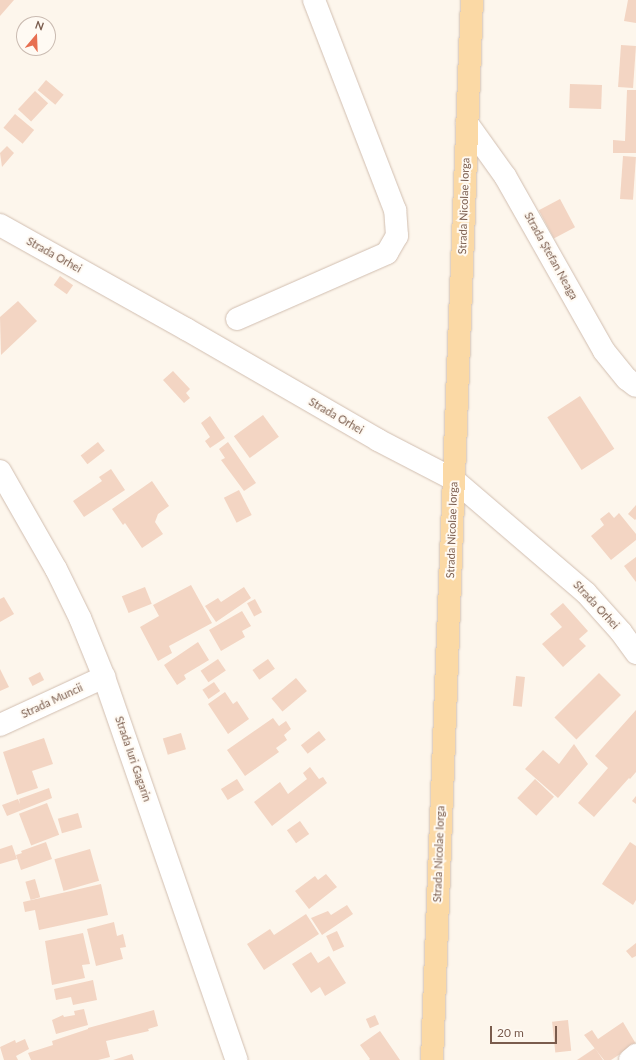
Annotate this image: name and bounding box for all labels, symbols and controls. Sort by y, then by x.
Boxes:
north arrow [16,16,56,56]
text: N [34,18,46,33]
street label: Strada Nicolae Iorga [456,157,472,255]
street label: Strada Ștefan Neaga [522,210,580,302]
street label: Strada Orhei [24,234,84,276]
street label: Strada Orhei [306,395,366,437]
street label: Strada Nicolae Iorga [444,481,460,579]
street label: Strada Orhei [570,578,622,632]
street label: Strada Muncii [19,681,85,721]
street label: Strada Iuri Gagarin [112,715,154,803]
street label: Strada Nicolae Iorga [431,805,447,903]
scale bar [492,1018,559,1044]
text: 20 m [497,1025,524,1040]

